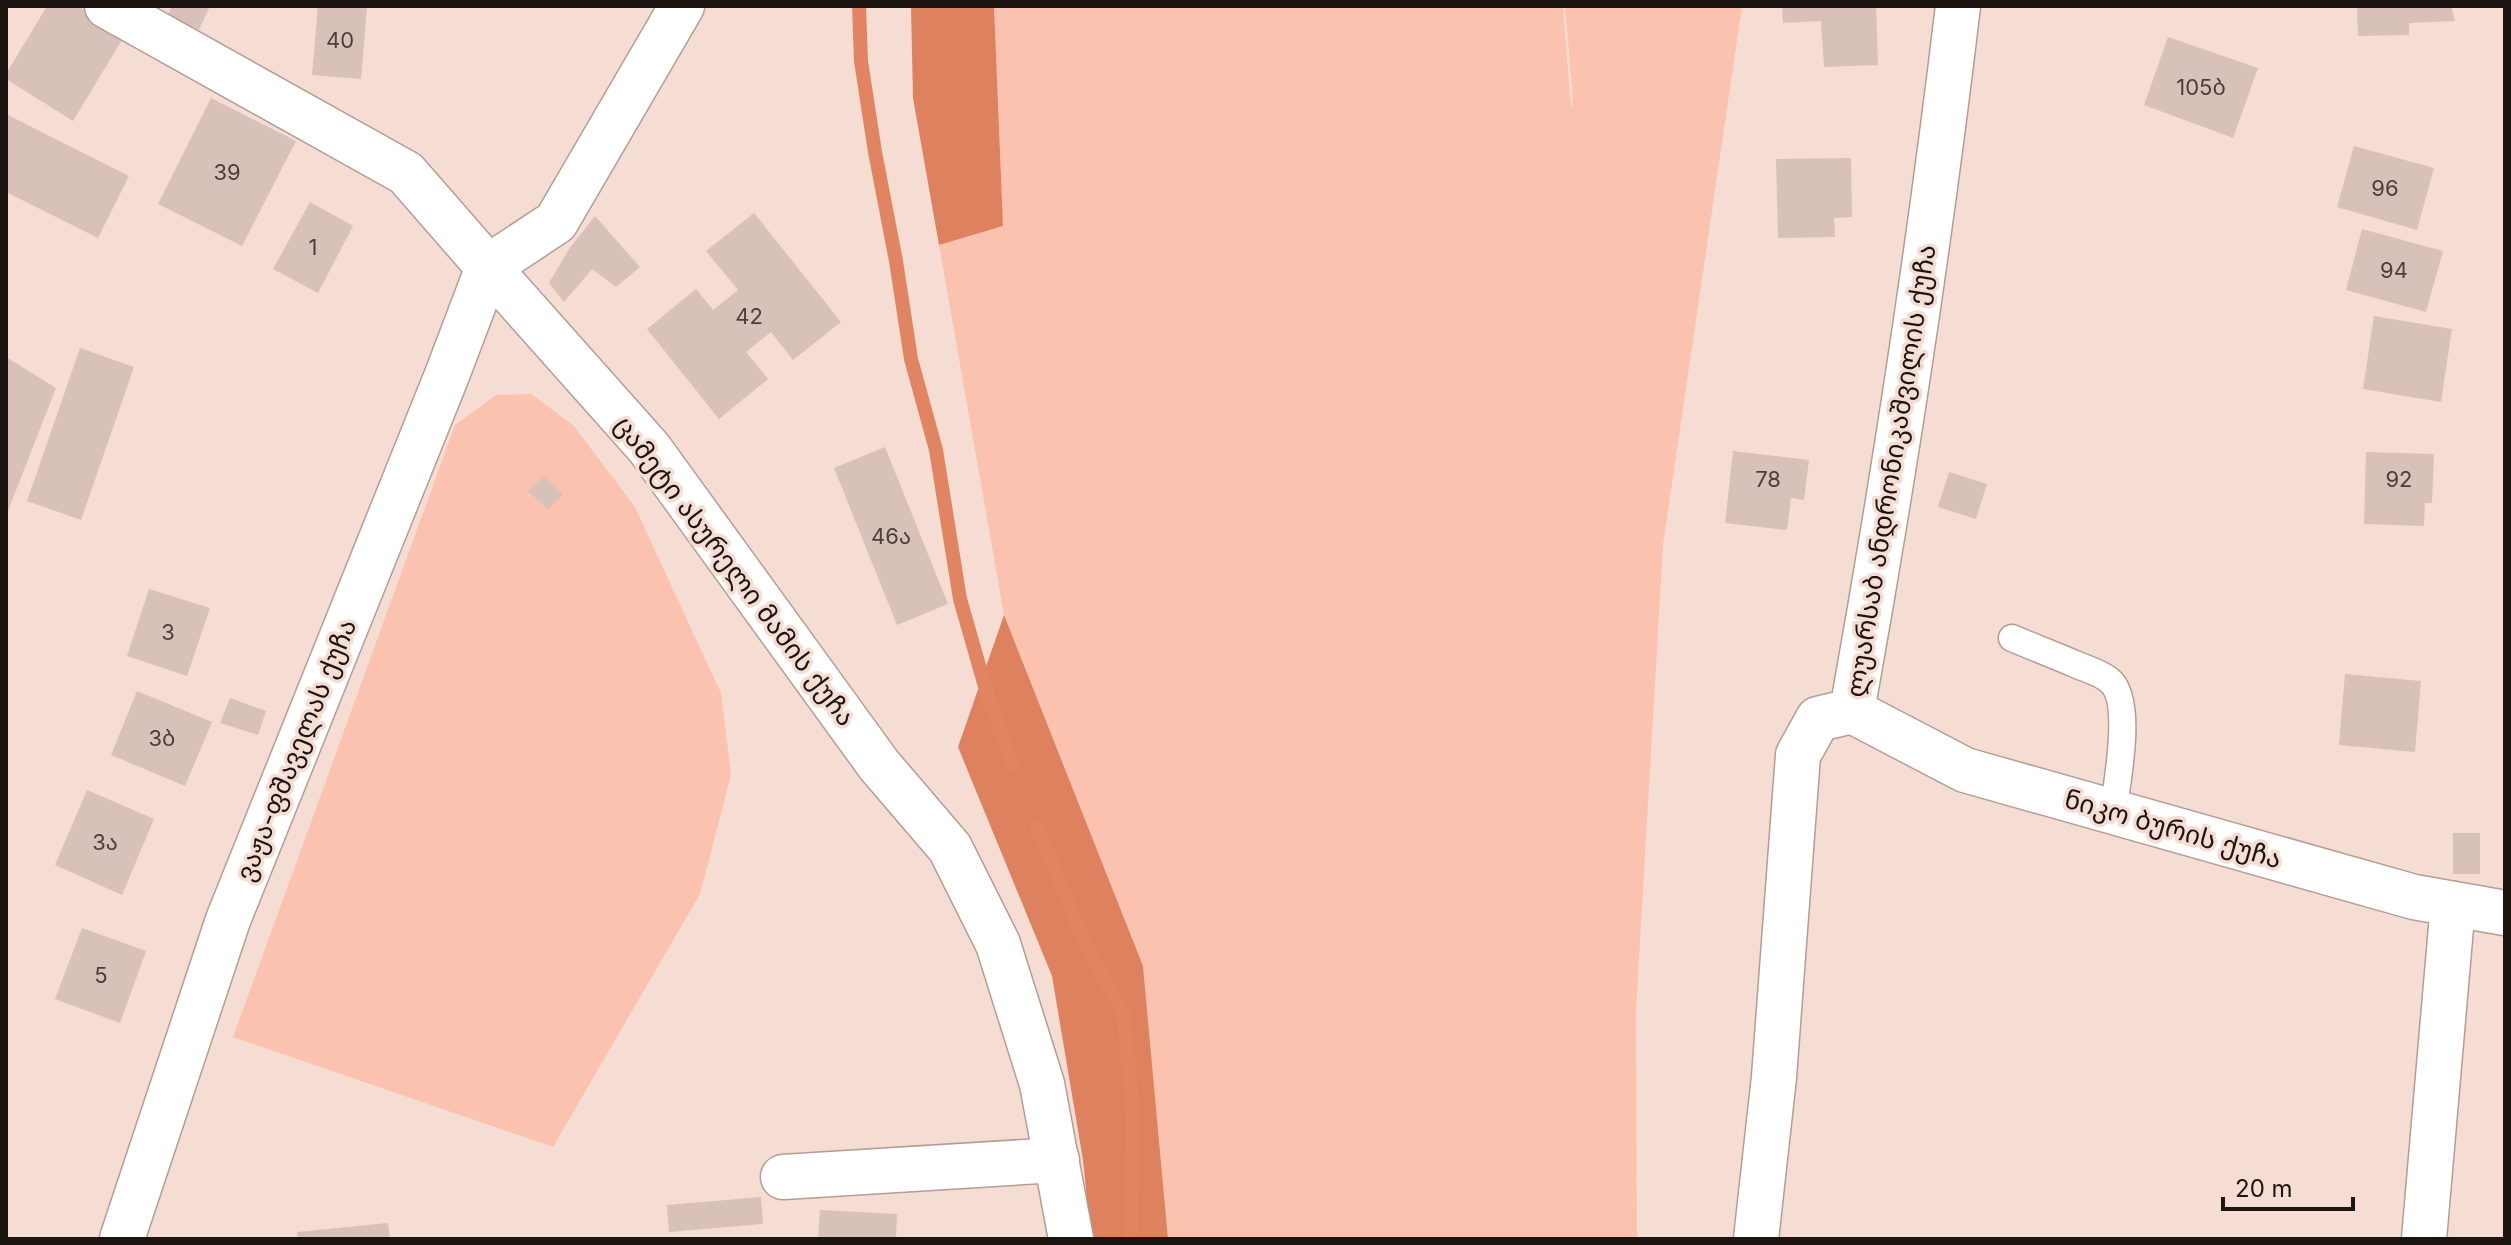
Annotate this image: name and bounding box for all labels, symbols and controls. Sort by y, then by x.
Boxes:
house number: 40 [326,27,354,53]
house number: 105ბ [2176,74,2226,100]
house number: 39 [213,159,241,185]
house number: 96 [2371,175,2399,201]
house number: 1 [309,234,317,260]
street label: ლუარსაბ ანდრონიკაშვილის ქუჩა [1839,242,1943,700]
house number: 94 [2380,257,2408,283]
house number: 42 [735,303,763,329]
street label: ცამეტი ასურელი მამის ქუჩა [608,410,862,732]
house number: 78 [1755,466,1781,492]
house number: 92 [2385,466,2413,492]
house number: 46ა [871,523,911,549]
street label: ვაჟა-ფშაველას ქუჩა [229,614,363,886]
house number: 3 [161,619,175,645]
house number: 3ბ [149,725,175,751]
street label: ნიკო ბურის ქუჩა [2061,783,2285,874]
house number: 3ა [92,829,118,855]
house number: 5 [94,962,108,988]
scale bar [2223,1161,2353,1211]
text: 20 m [2235,1174,2293,1203]

